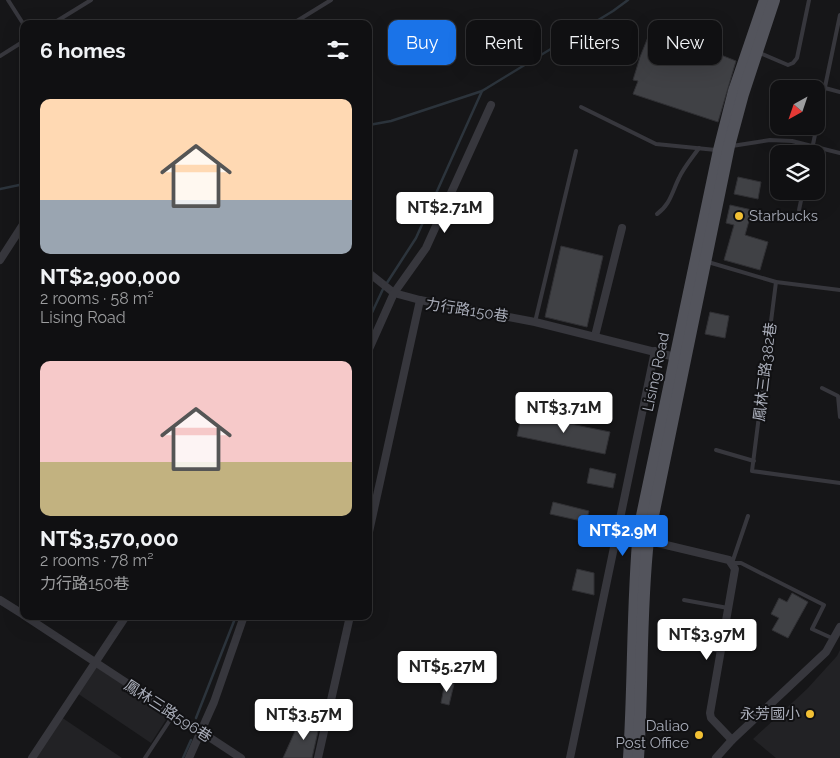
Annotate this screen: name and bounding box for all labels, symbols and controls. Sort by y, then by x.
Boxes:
chip: Buy [388,20,456,65]
chip: Rent [466,20,541,65]
chip: Filters [551,20,638,65]
chip: New [648,20,722,65]
icon: filters [324,36,352,64]
text: 6 homes [40,38,126,63]
north arrow [770,80,825,135]
map controls [770,80,825,200]
icon: home [151,131,241,221]
button: layers [770,145,825,200]
pin: NT$2.71M [393,192,497,234]
text: NT$2.71M [407,198,483,217]
place label: Starbucks [749,207,818,225]
marker: Starbucks [733,210,745,222]
text: NT$2,900,000 [40,264,181,289]
text: 2 rooms · 58 m² [40,289,154,308]
street label: 力行路150巷 [424,295,510,325]
text: Lising Road [40,308,126,327]
street label: 鳳林三路382巷 [750,321,780,423]
street label: Lising Road [639,331,673,413]
pin: NT$3.71M [512,392,616,434]
icon: home [151,394,241,484]
text: NT$3.71M [526,398,602,417]
pin: NT$2.9M [577,514,669,557]
text: NT$2.9M [589,521,657,540]
text: NT$3,570,000 [40,526,179,551]
text: 2 rooms · 78 m² [40,551,153,570]
text: 力行路150巷 [40,574,129,593]
pin: NT$3.97M [655,618,759,661]
text: NT$3.97M [669,625,745,644]
pin: NT$5.27M [395,650,499,693]
text: NT$5.27M [409,657,485,676]
street label: 鳳林三路596巷 [121,676,215,746]
pin: NT$3.57M [252,698,356,741]
text: NT$3.57M [266,705,342,724]
place label: 永芳國小 [740,705,800,723]
marker: 永芳國小 [804,708,816,720]
place label: Daliao Post Office [616,717,689,752]
marker: Daliao Post Office [693,729,705,741]

